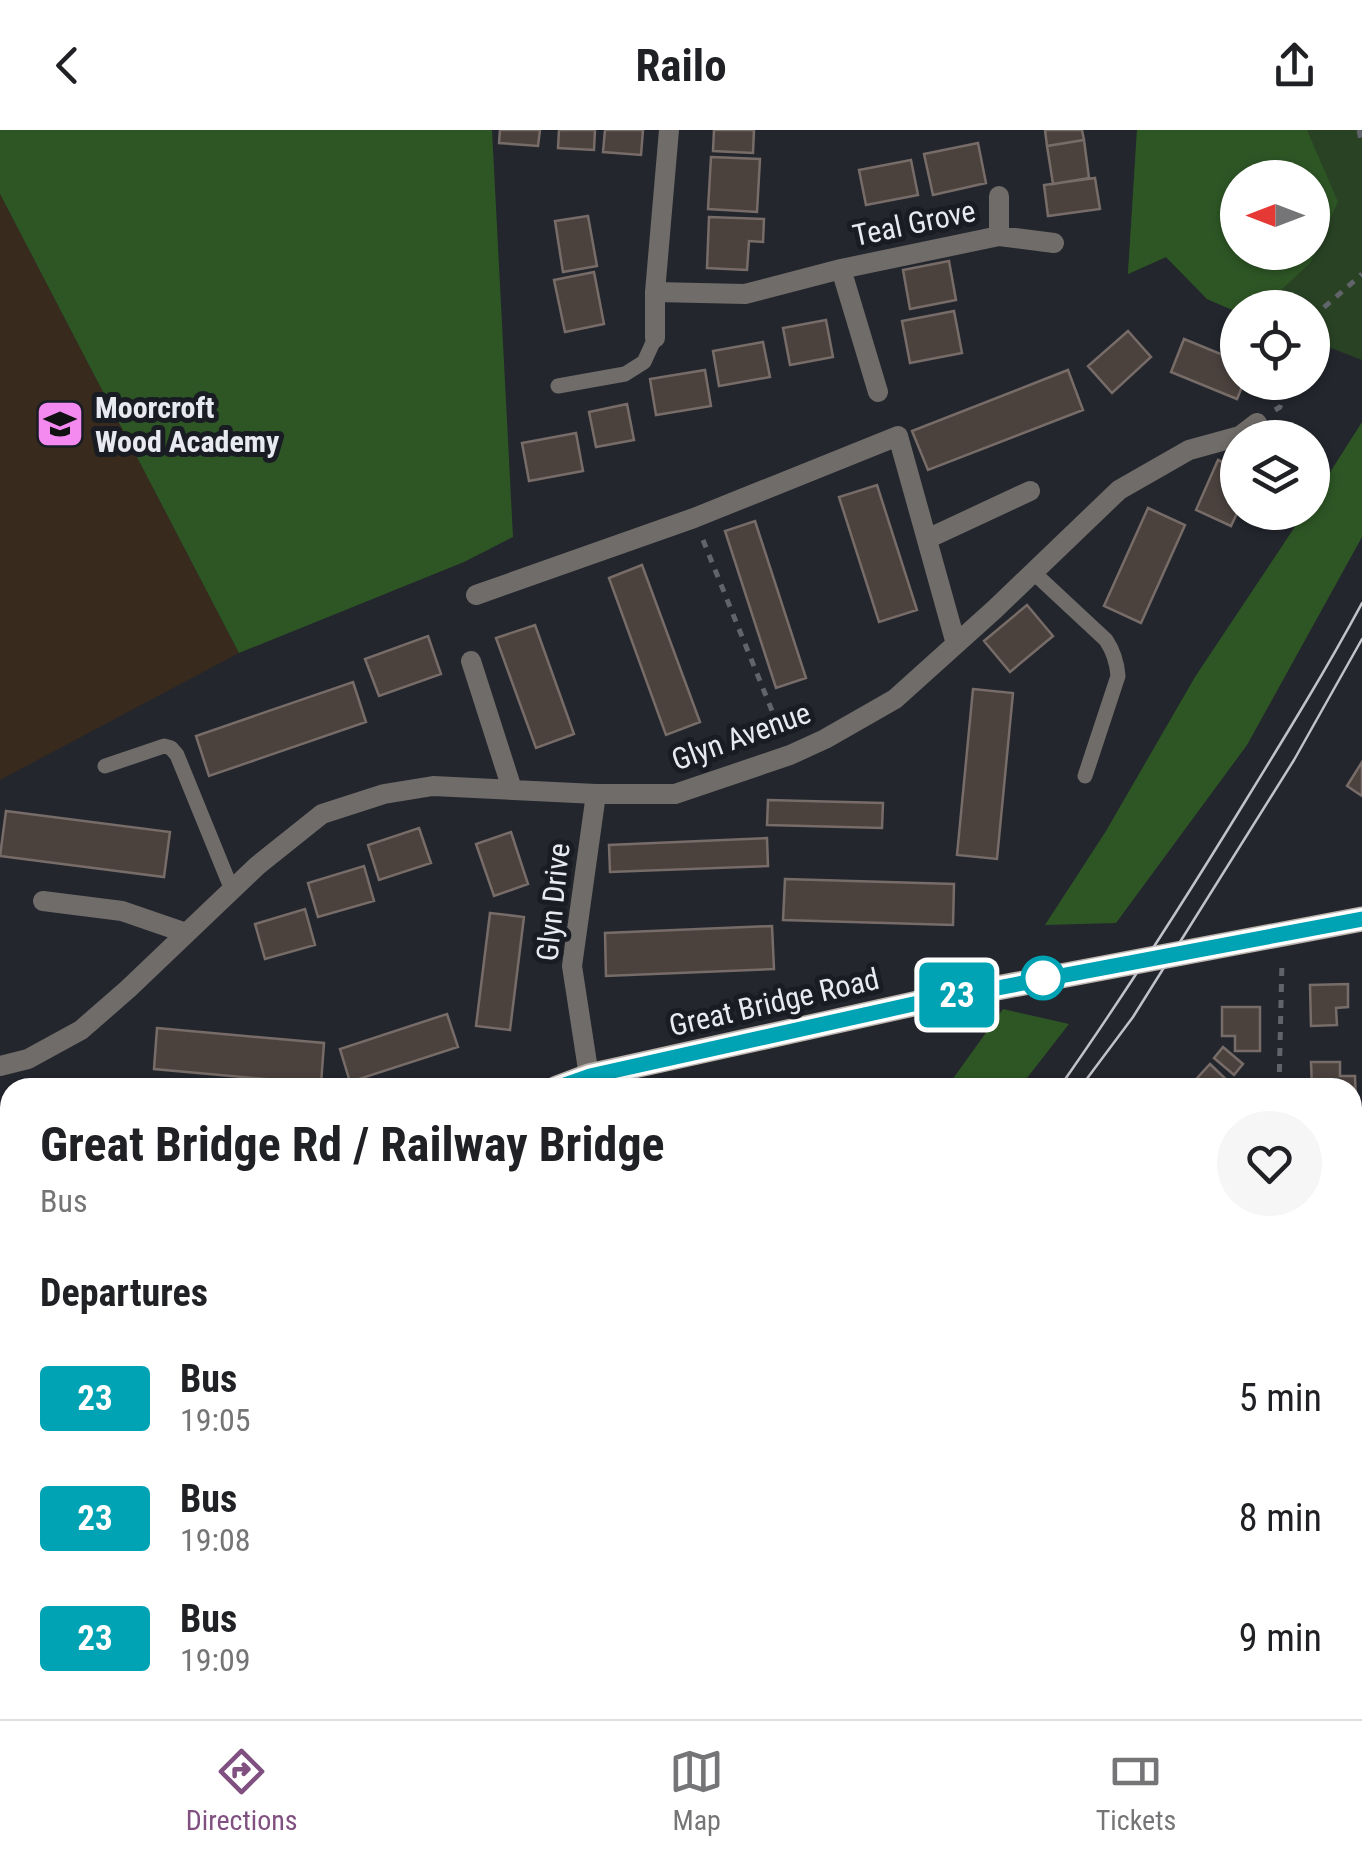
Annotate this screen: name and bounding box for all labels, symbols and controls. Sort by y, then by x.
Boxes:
icon: back [40,38,95,93]
icon: share [1267,38,1322,93]
text: Railo [635,39,727,92]
north arrow [1220,160,1330,270]
map controls [1220,160,1330,530]
street label: Teal Grove [849,193,979,253]
button: locate [1220,290,1330,400]
place label: Moorcroft Wood Academy [95,390,280,459]
school or university icon: Moorcroft Wood Academy [34,398,86,450]
button: layers [1220,420,1330,530]
street label: Glyn Avenue [667,695,815,777]
street label: Glyn Drive [529,841,577,963]
unlabelled marker [1022,957,1064,999]
street label: Great Bridge Road [666,961,882,1043]
line badge: 23 [912,962,1002,1028]
text: 23 [939,975,975,1016]
button: heart [1217,1111,1322,1216]
text: Great Bridge Rd / Railway Bridge [40,1116,665,1173]
text: Bus [40,1182,88,1220]
text: Departures [40,1271,208,1315]
text: Bus [180,1357,237,1401]
text: 5 min [1239,1376,1322,1420]
text: 23 [77,1378,113,1419]
text: 19:05 [180,1401,251,1439]
text: Bus [180,1477,237,1521]
text: 8 min [1239,1496,1322,1540]
text: 23 [77,1498,113,1539]
text: 19:08 [180,1521,251,1559]
text: Bus [180,1597,237,1641]
text: 9 min [1239,1616,1322,1660]
text: 23 [77,1618,113,1659]
text: 19:09 [180,1641,251,1679]
tab: Directions [186,1744,298,1837]
tab: Map [669,1744,724,1837]
tab: Tickets [1096,1744,1176,1837]

